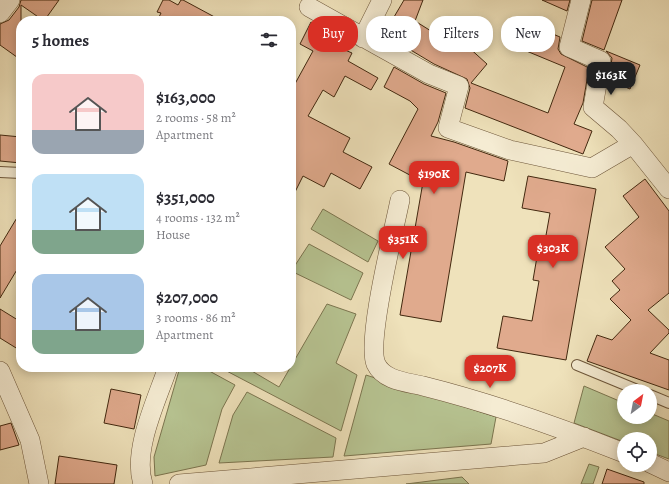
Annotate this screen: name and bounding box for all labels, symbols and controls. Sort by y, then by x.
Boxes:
chip: Buy [308,16,358,52]
chip: Rent [366,16,421,52]
chip: Filters [429,16,493,52]
chip: New [501,16,555,52]
text: 5 homes [32,29,89,52]
icon: filters [258,29,280,51]
pin: $163K [583,62,639,96]
text: $163K [596,66,626,83]
text: $163,000 [156,86,215,109]
icon: home [64,90,112,138]
text: 2 rooms · 58 m² [156,109,236,126]
text: Apartment [156,126,214,143]
pin: $190K [406,161,462,195]
text: $190K [418,165,450,182]
text: $351,000 [156,186,215,209]
icon: home [64,190,112,238]
text: 4 rooms · 132 m² [156,209,240,226]
text: House [156,226,190,243]
pin: $351K [375,226,431,260]
text: $351K [388,230,418,247]
pin: $303K [525,235,581,269]
text: $303K [537,239,569,256]
text: $207,000 [156,286,218,309]
icon: home [64,290,112,338]
text: 3 rooms · 86 m² [156,309,236,326]
text: Apartment [156,326,214,343]
pin: $207K [462,355,518,389]
text: $207K [474,359,506,376]
north arrow [617,384,657,424]
map controls [617,384,657,472]
button: locate [617,432,657,472]

